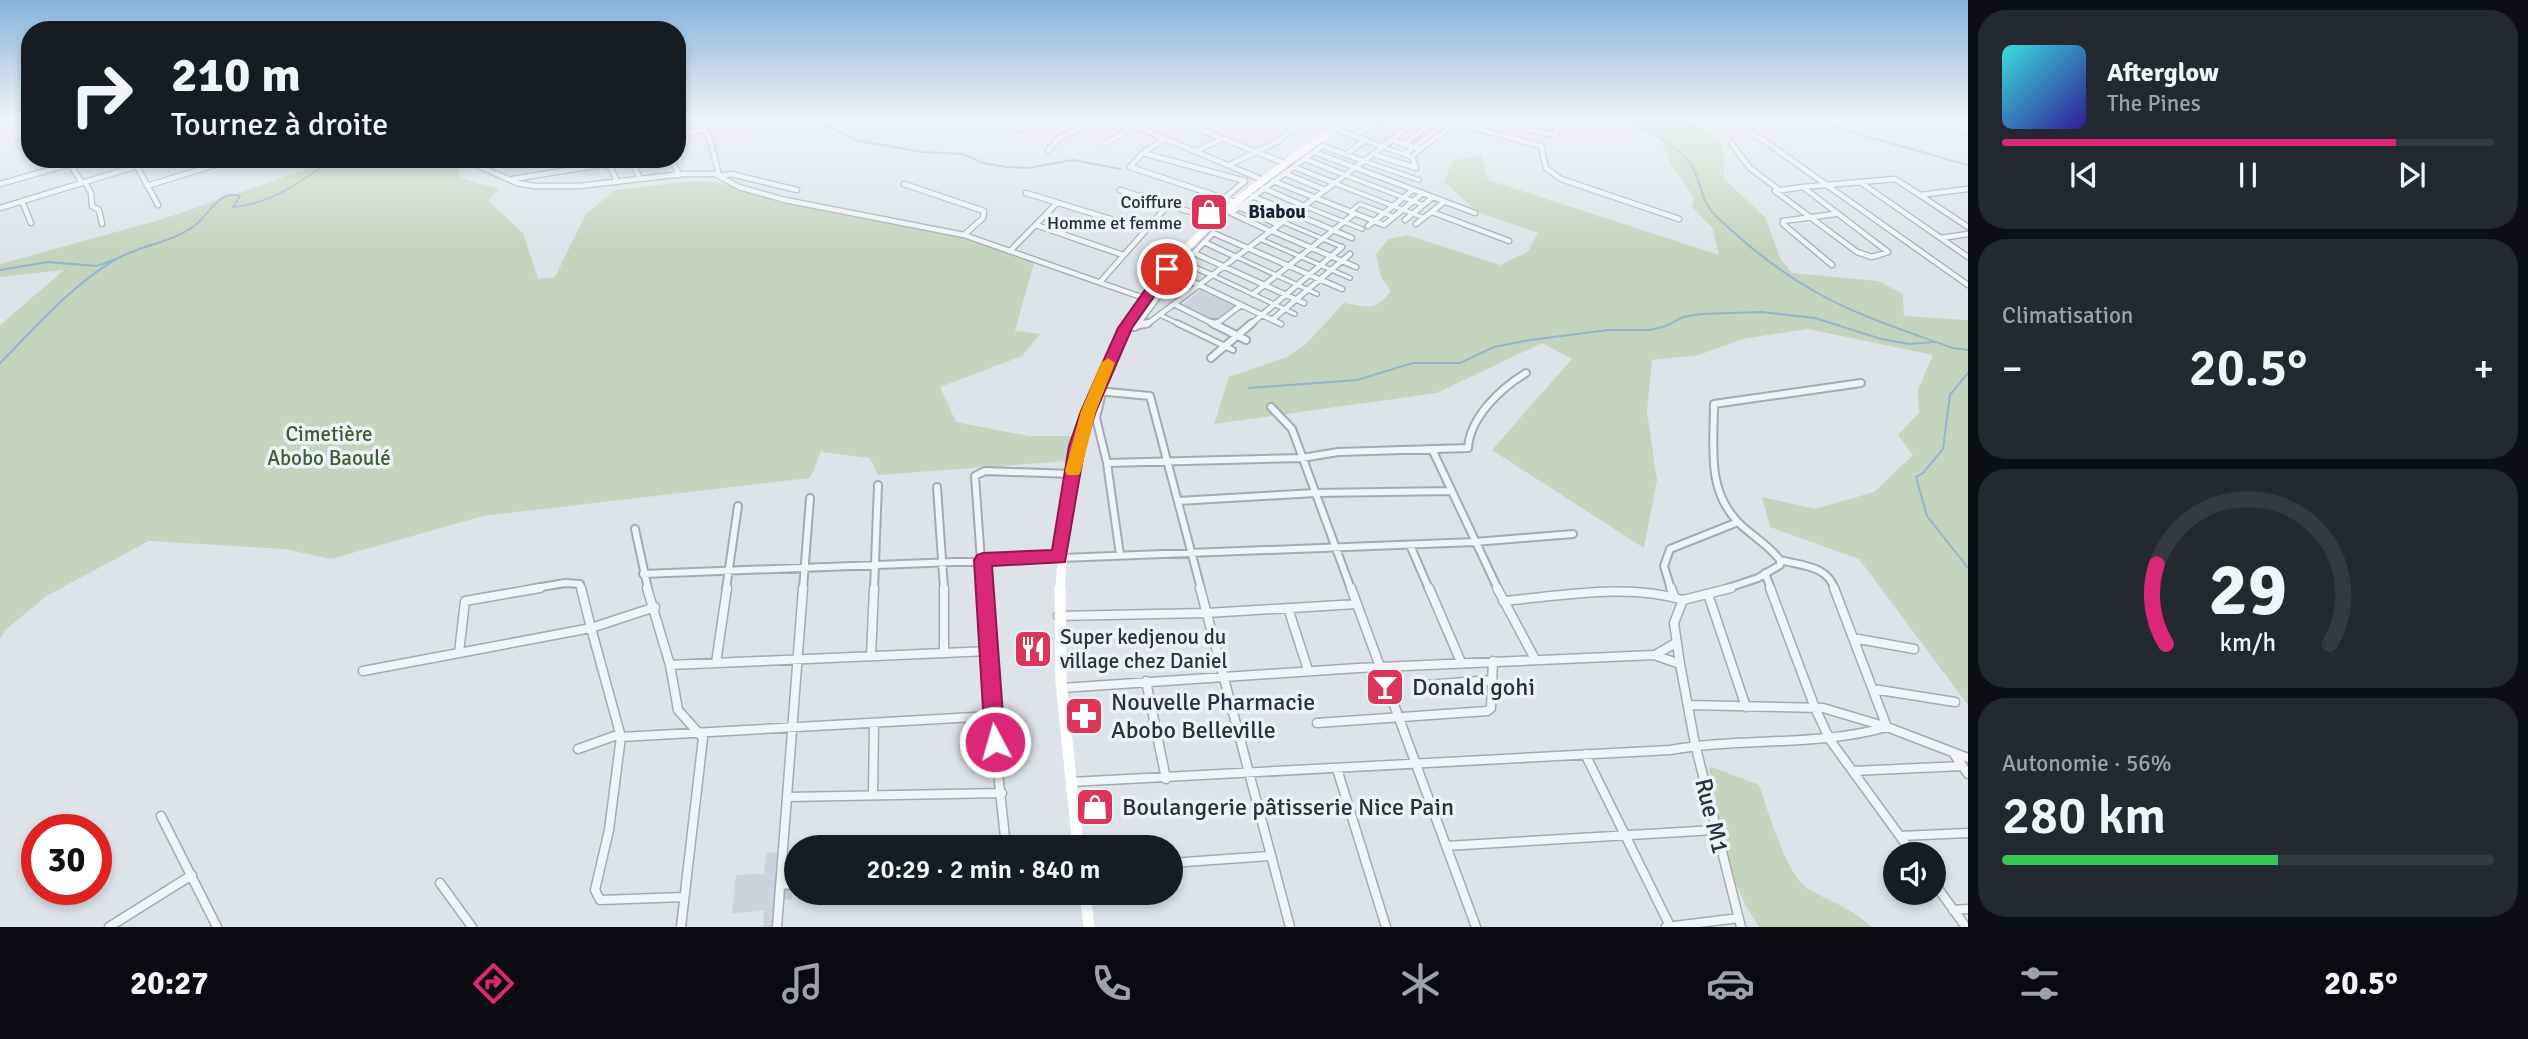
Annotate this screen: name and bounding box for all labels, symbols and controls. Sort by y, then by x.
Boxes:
text: 210 m [171,45,301,105]
icon: right [56,49,147,140]
text: Afterglow [2107,57,2219,89]
text: The Pines [2107,89,2201,118]
text: Tournez à droite [171,105,388,144]
icon: previous [2065,156,2103,194]
icon: pause [2229,156,2267,194]
icon: next [2393,156,2431,194]
place label: Coiffure Homme et femme [1047,191,1182,234]
shop icon: Coiffure Homme et femme [1188,191,1230,233]
district label: Biabou [1248,200,1306,224]
pin [1137,239,1197,299]
icon: arrive [1148,250,1186,288]
text: Climatisation [2002,301,2133,330]
text: 20.5° [2189,336,2307,400]
text: − [2002,345,2023,392]
text: + [2473,345,2494,392]
park label: Cimetière Abobo Baoulé [267,421,391,471]
text: 29 [2209,547,2287,636]
place label: Super kedjenou du village chez Daniel [1060,624,1228,674]
text: km/h [2220,627,2276,658]
restaurant icon: Super kedjenou du village chez Daniel [1012,628,1054,670]
bar icon: Donald gohi [1364,666,1406,708]
place label: Donald gohi [1412,672,1535,702]
place label: Nouvelle Pharmacie Abobo Belleville [1111,687,1315,745]
pharmacy icon: Nouvelle Pharmacie Abobo Belleville [1063,695,1105,737]
position arrow [958,705,1032,779]
text: Autonomie · 56% [2002,749,2172,778]
street label: Rue M1 [1688,775,1736,857]
text: 280 km [2002,784,2166,848]
shop icon: Boulangerie pâtisserie Nice Pain [1074,786,1116,828]
place label: Boulangerie pâtisserie Nice Pain [1122,792,1454,822]
speed limit sign: 30 [21,814,112,905]
map controls [1883,842,1946,905]
button: sound [1883,842,1946,905]
text: 20:29 · 2 min · 840 m [867,854,1100,886]
icon: directions [469,959,518,1008]
icon: music [778,959,827,1008]
icon: phone [1087,959,1136,1008]
icon: climate [1396,959,1445,1008]
icon: car [1706,959,1755,1008]
icon: filters [2015,959,2064,1008]
text: 20:27 [130,964,209,1003]
text: 20.5° [2324,964,2398,1003]

